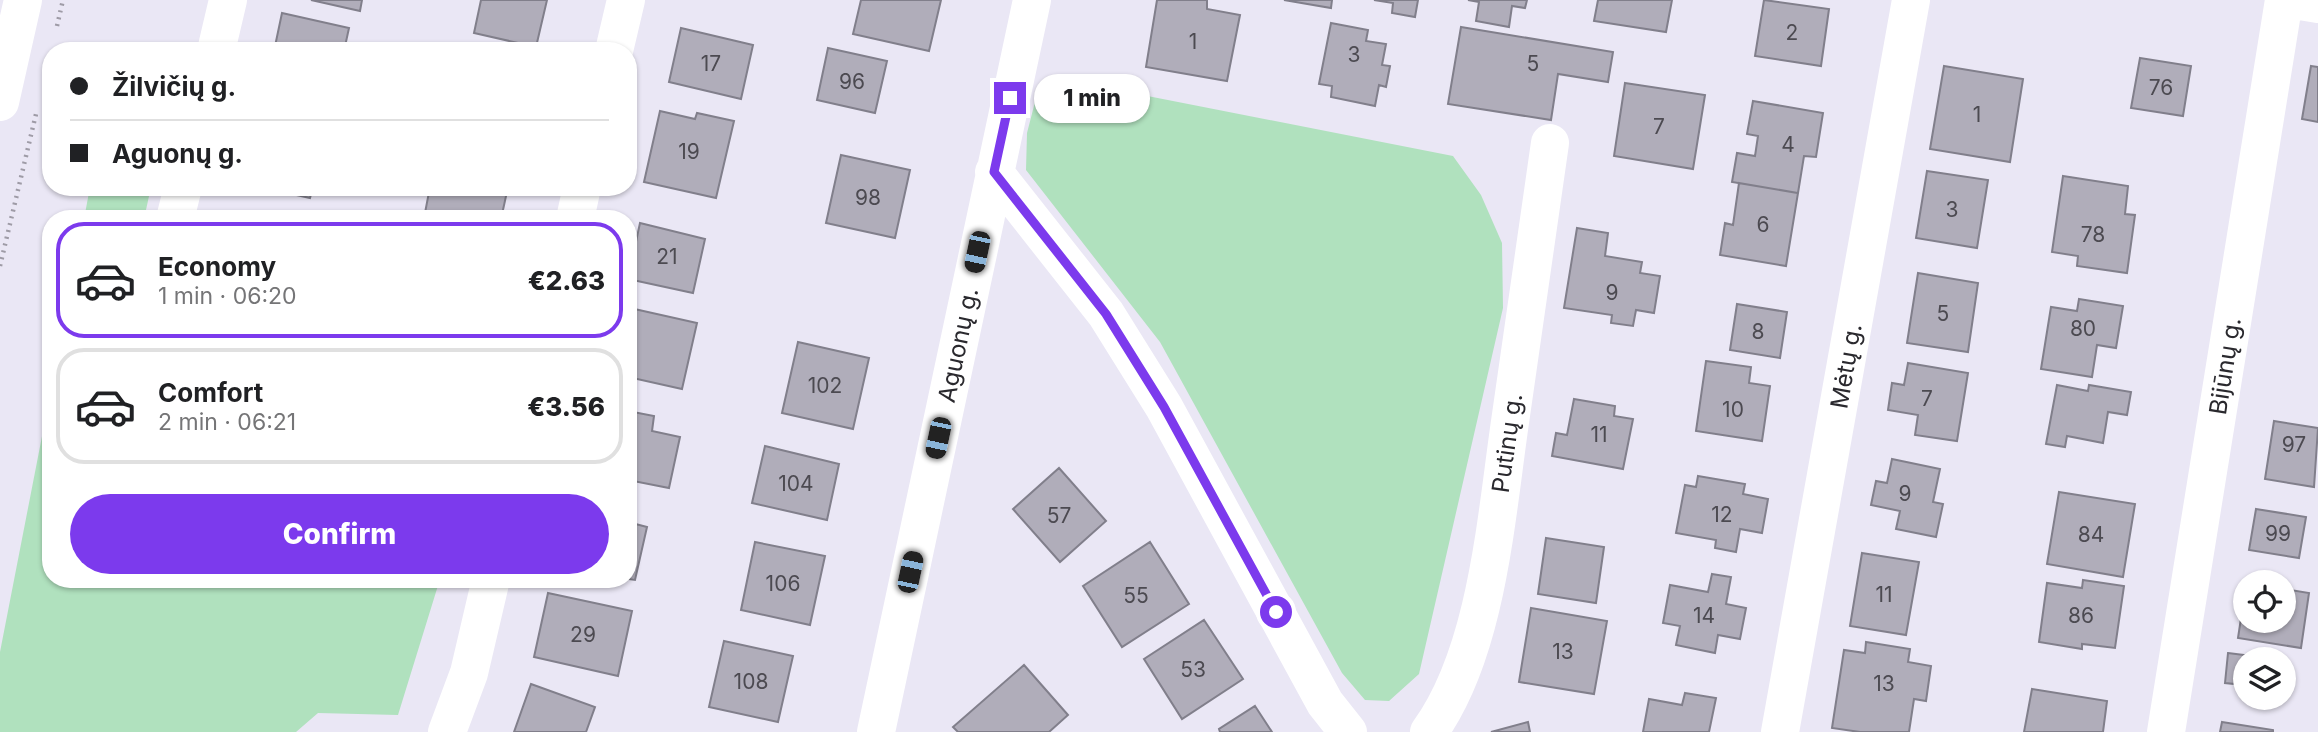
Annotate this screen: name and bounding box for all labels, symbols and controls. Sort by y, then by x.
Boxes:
house number: 2 [1786,20,1798,45]
house number: 1 [1189,29,1197,54]
house number: 3 [1348,42,1360,67]
house number: 17 [701,51,721,76]
house number: 5 [1527,51,1539,76]
house number: 96 [839,69,865,94]
text: Žilvičių g. [112,71,236,102]
callout: 1 min [1034,74,1150,122]
house number: 76 [2149,75,2173,100]
route end [994,82,1026,114]
text: 1 min [1063,84,1121,112]
house number: 1 [1973,102,1981,127]
house number: 7 [1653,114,1665,139]
house number: 4 [1781,132,1795,157]
text: Aguonų g. [112,138,243,169]
house number: 19 [678,139,700,164]
house number: 98 [855,185,881,210]
house number: 3 [1946,197,1958,222]
house number: 6 [1756,212,1770,237]
house number: 78 [2081,222,2105,247]
car [963,229,992,275]
house number: 21 [656,244,678,269]
icon: car [74,249,137,312]
text: Economy [158,251,276,282]
text: €2.63 [528,265,605,296]
house number: 9 [1605,280,1619,305]
text: 1 min · 06:20 [158,282,297,310]
street label: Aguonų g. [932,285,984,405]
house number: 5 [1937,301,1949,326]
street label: Bijūnų g. [2203,315,2247,417]
house number: 80 [2070,316,2096,341]
house number: 8 [1752,319,1765,344]
street label: Mėtų g. [1824,321,1868,411]
house number: 102 [808,373,842,398]
icon: car [74,375,137,438]
text: Comfort [158,377,263,408]
house number: 7 [1921,386,1933,411]
text: €3.56 [527,391,605,422]
street label: Putinų g. [1486,391,1528,495]
house number: 10 [1722,397,1744,422]
text: 2 min · 06:21 [158,408,296,436]
car [924,415,953,461]
house number: 11 [1590,422,1608,447]
house number: 97 [2282,432,2306,457]
house number: 104 [778,471,814,496]
house number: 9 [1898,481,1912,506]
button: Confirm [70,494,609,574]
house number: 12 [1711,502,1733,527]
house number: 57 [1047,503,1071,528]
house number: 99 [2265,521,2291,546]
house number: 84 [2078,522,2104,547]
car [896,549,925,595]
map controls [2233,570,2296,710]
button: locate [2233,570,2296,633]
house number: 106 [766,571,800,596]
house number: 11 [1875,582,1893,607]
house number: 55 [1123,583,1149,608]
route start [1260,596,1292,628]
house number: 14 [1693,603,1715,628]
house number: 86 [2068,603,2094,628]
house number: 29 [570,622,596,647]
house number: 13 [1552,639,1574,664]
button: layers [2233,647,2296,710]
house number: 53 [1180,657,1206,682]
house number: 108 [734,669,768,694]
house number: 13 [1873,671,1895,696]

